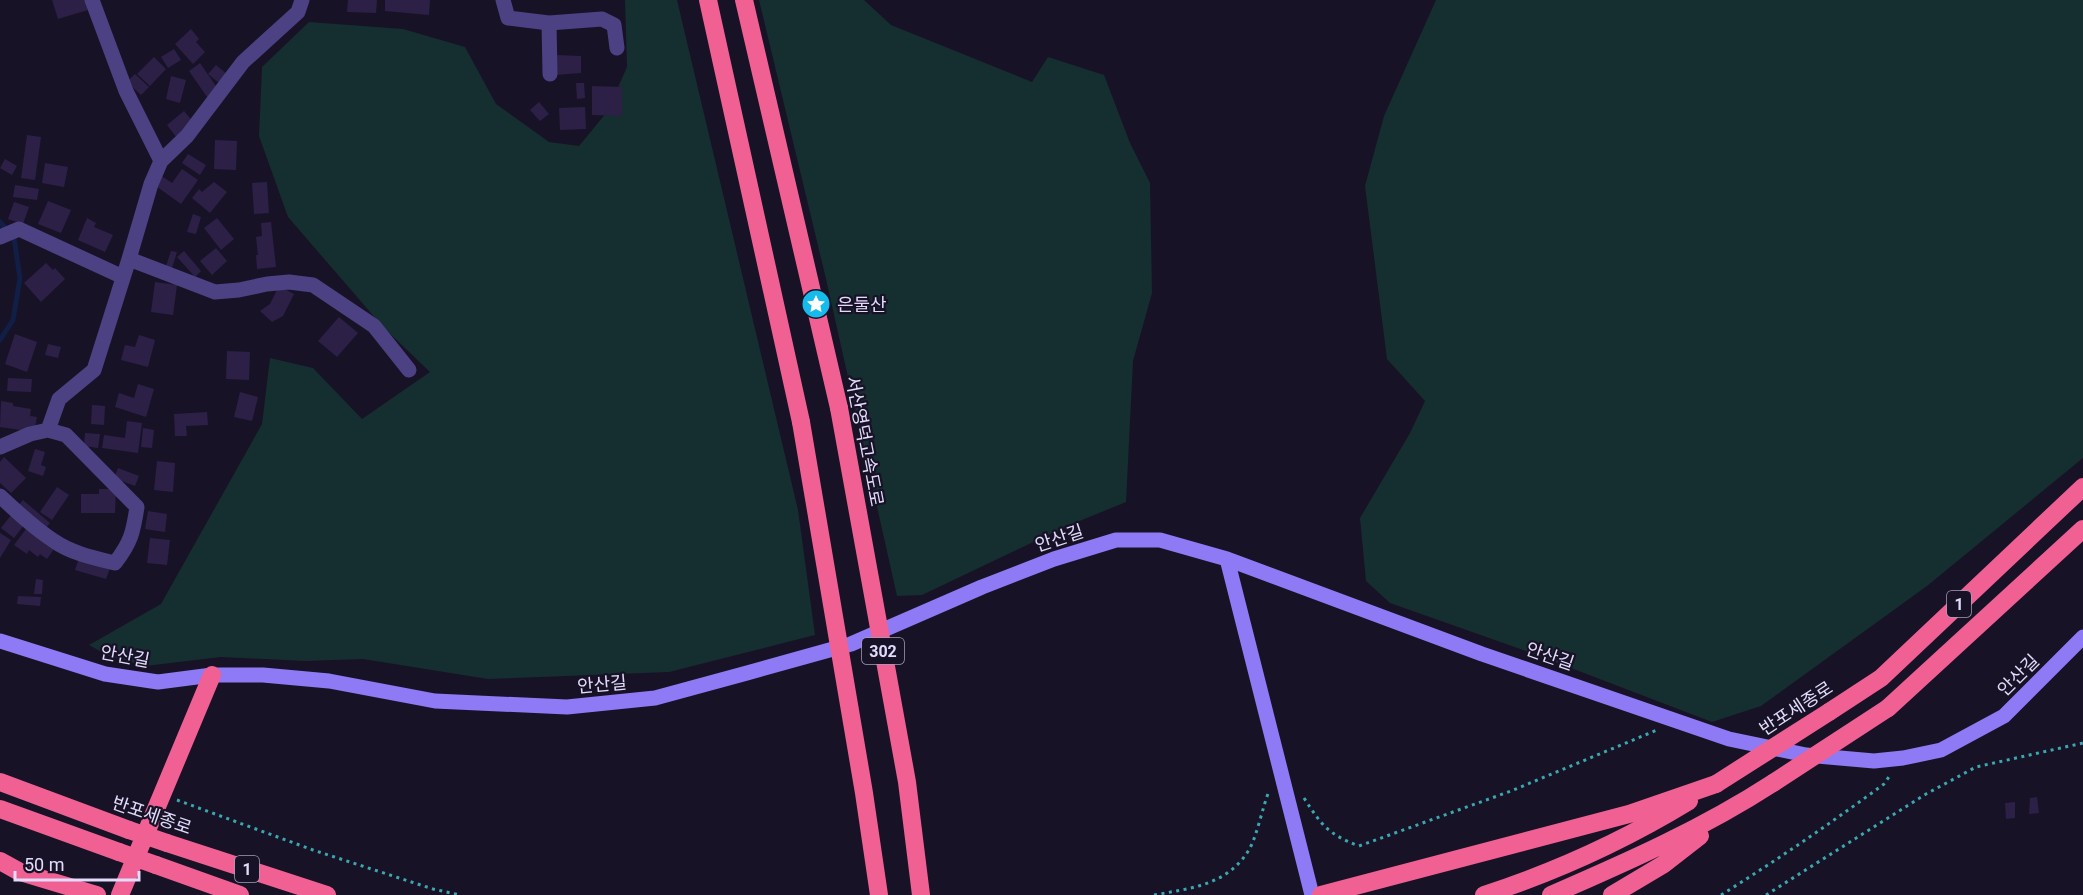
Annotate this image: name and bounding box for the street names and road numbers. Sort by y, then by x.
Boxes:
street label: 서산영덕고속도로 [842,374,888,508]
street label: 안산길 [1032,520,1086,556]
road number: 1 [1947,591,1971,617]
road number: 302 [862,638,904,664]
street label: 안산길 [1523,638,1577,674]
street label: 안산길 [99,641,151,671]
street label: 안산길 [1993,650,2043,700]
street label: 안산길 [576,671,628,697]
street label: 반포세종로 [1756,677,1836,739]
street label: 반포세종로 [109,792,195,838]
road number: 1 [235,856,259,882]

